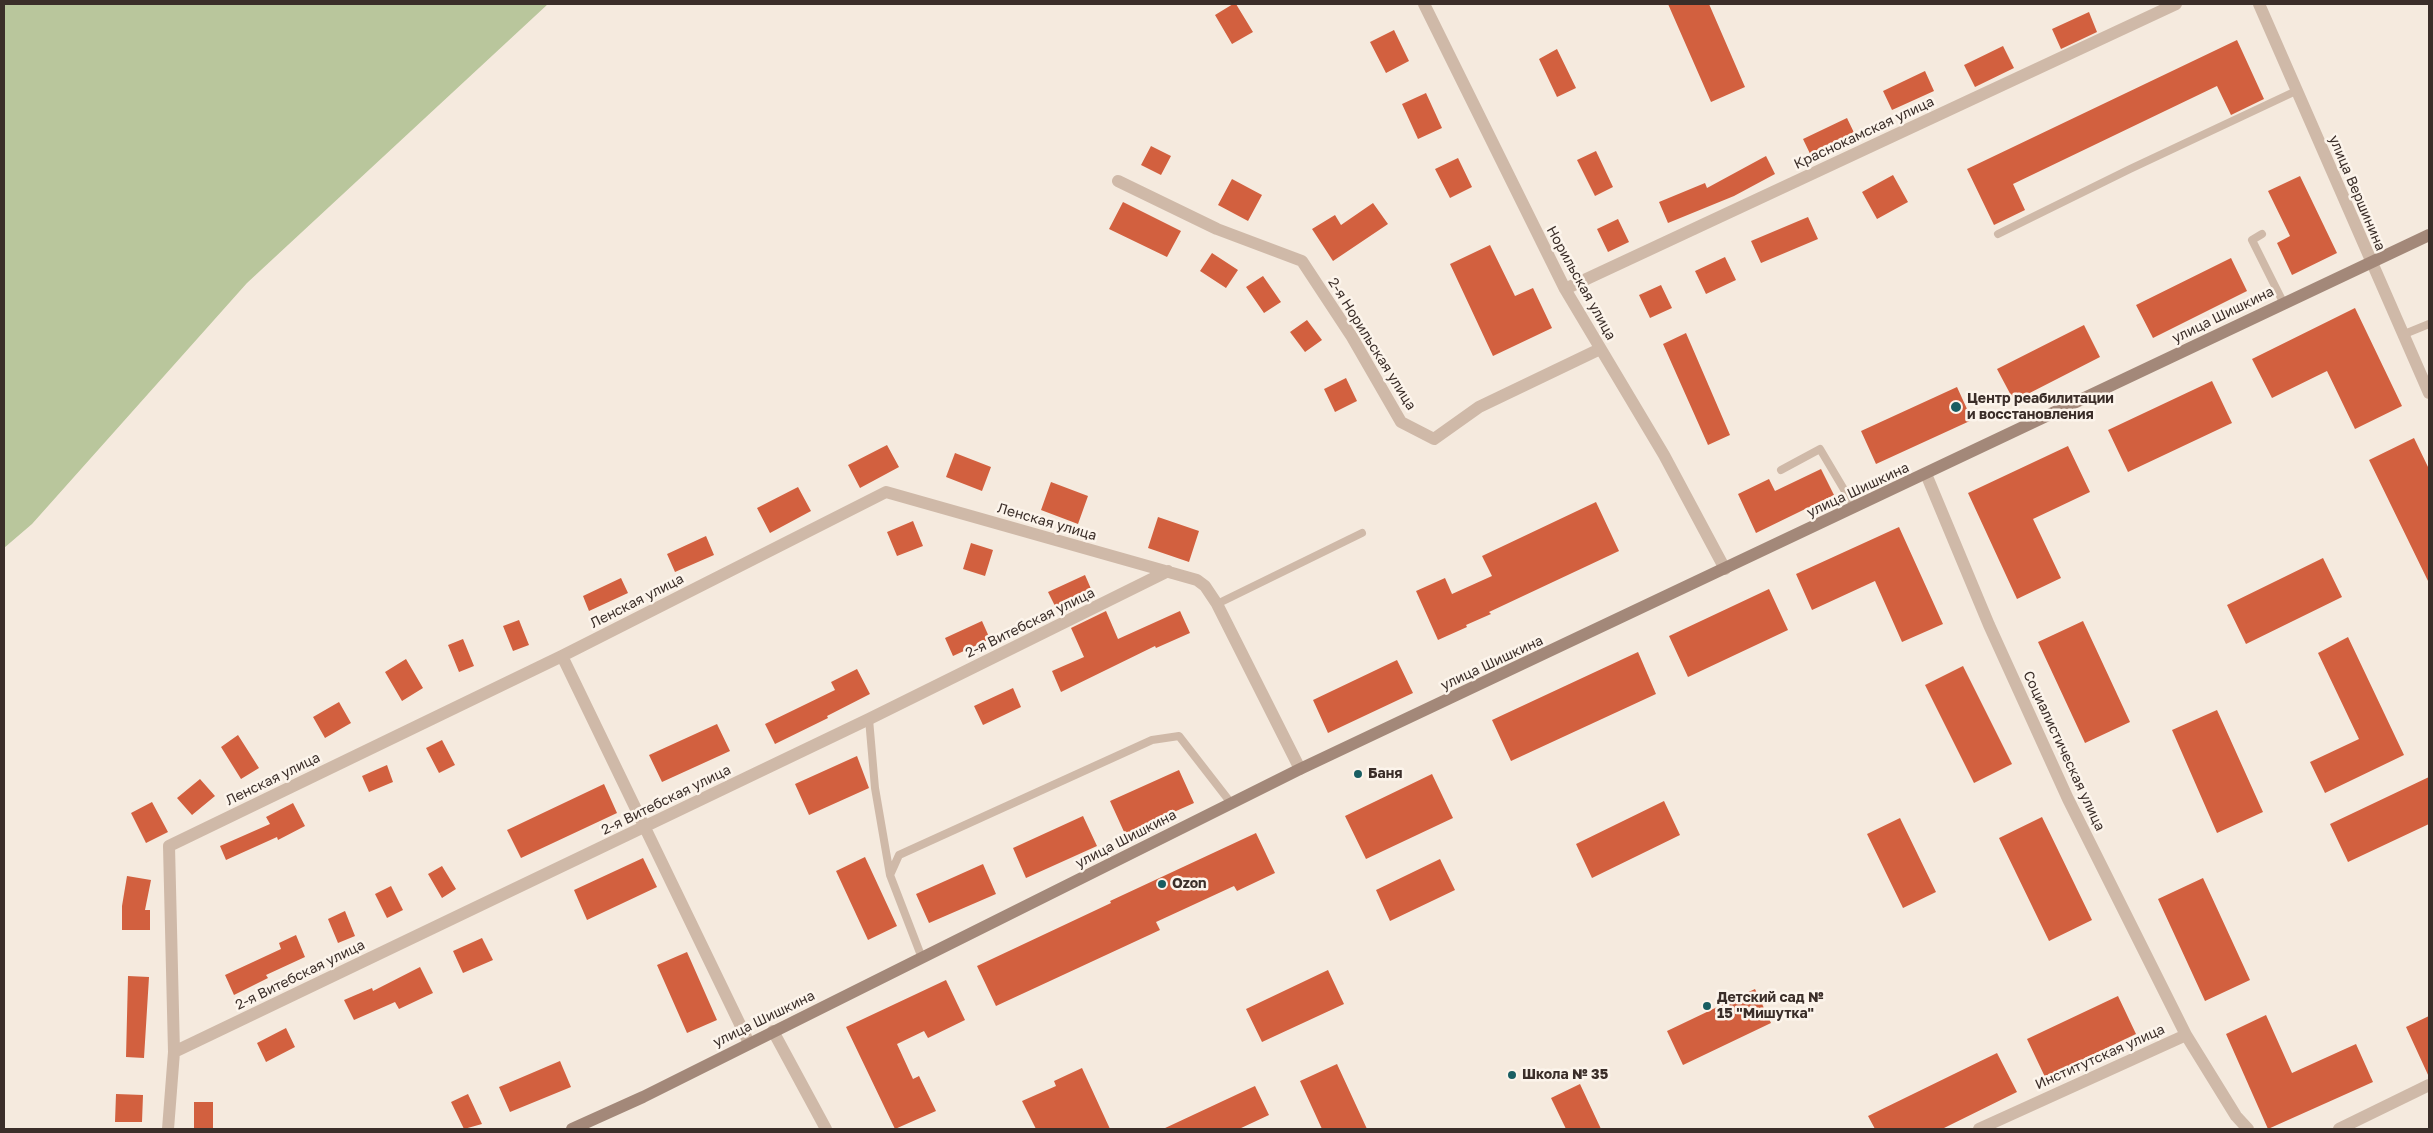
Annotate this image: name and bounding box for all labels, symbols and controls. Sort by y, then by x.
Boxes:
street label: Краснокамская улица [1791,93,1937,173]
street label: улица Вершинина [2325,133,2389,253]
street label: Норильская улица [1543,223,1619,343]
street label: 2-я Норильская улица [1324,275,1420,413]
street label: улица Шишкина [2169,283,2277,347]
place label: Центр реабилитации и восстановления [1967,391,2114,424]
marker: Центр реабилитации и восстановления [1949,400,1963,414]
street label: улица Шишкина [1804,459,1912,521]
street label: Ленская улица [995,500,1099,544]
street label: Ленская улица [587,570,687,632]
street label: 2-я Витебская улица [963,584,1097,662]
street label: улица Шишкина [1438,632,1546,694]
street label: Социалистическая улица [2019,668,2109,834]
street label: Ленская улица [223,749,323,809]
street label: 2-я Витебская улица [599,761,733,839]
place label: Баня [1368,766,1402,782]
marker: Баня [1352,768,1364,780]
street label: улица Шишкина [1073,806,1179,872]
place label: Ozon [1172,876,1207,892]
marker: Ozon [1156,878,1168,890]
street label: 2-я Витебская улица [233,936,367,1014]
street label: улица Шишкина [710,987,818,1051]
place label: Детский сад № 15 "Мишутка" [1717,990,1823,1022]
marker: Детский сад № 15 "Мишутка" [1701,1000,1713,1012]
street label: Институтская улица [2033,1021,2167,1093]
place label: Школа № 35 [1522,1067,1608,1083]
marker: Школа № 35 [1506,1069,1518,1081]

